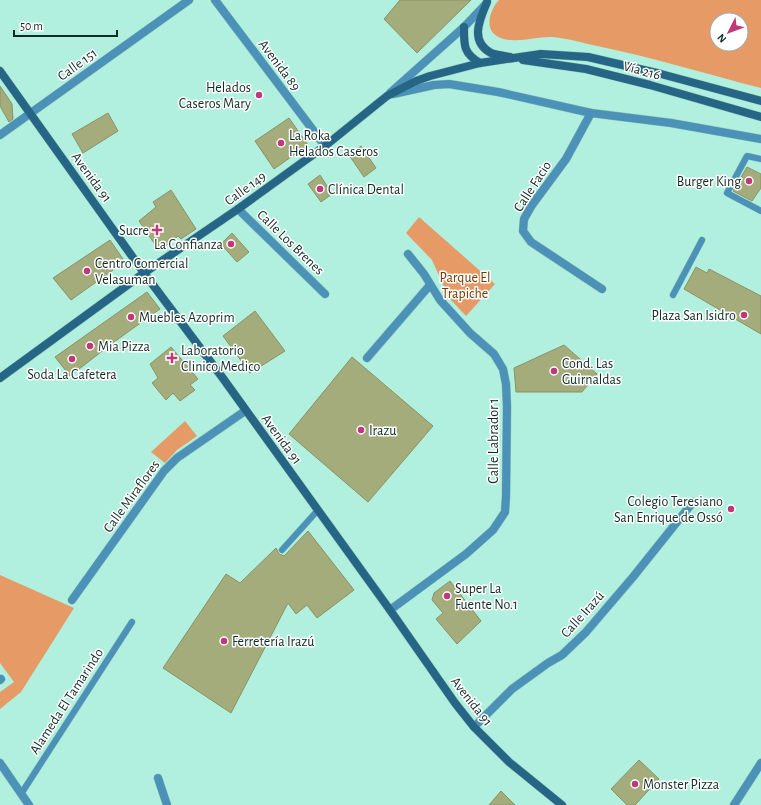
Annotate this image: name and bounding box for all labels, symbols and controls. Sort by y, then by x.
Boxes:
scale bar [14,12,117,38]
north arrow [709,12,749,52]
text: 50 m [20,20,43,32]
text: N [715,32,729,45]
street label: Avenida 89 [256,37,303,94]
street label: Calle 151 [55,46,100,84]
street label: Vía 216 [622,59,662,83]
place label: Helados Caseros Mary [179,81,251,111]
marker: Helados Caseros Mary [254,90,264,100]
place label: La Roka Helados Caseros [289,129,378,159]
marker: La Roka Helados Caseros [276,138,286,148]
street label: Avenida 91 [68,150,114,205]
street label: Calle Facio [511,159,554,214]
street label: Calle 149 [222,169,269,208]
place label: Burger King [677,175,741,189]
marker: Burger King [744,176,754,186]
place label: Clínica Dental [328,183,404,197]
marker: Clínica Dental [315,184,325,194]
street label: Calle Los Brenes [254,208,326,278]
place label: Sucre [119,224,149,238]
marker: Sucre [152,225,162,235]
place label: La Confianza [154,238,224,252]
marker: La Confianza [226,239,236,249]
place label: Centro Comercial Velasuman [95,257,188,287]
marker: Centro Comercial Velasuman [82,266,92,276]
park label: Parque El Trapiche [440,271,490,301]
place label: Plaza San Isidro [651,309,736,323]
marker: Plaza San Isidro [739,310,749,320]
place label: Muebles Azoprim [139,311,235,325]
marker: Muebles Azoprim [126,312,136,322]
place label: Mia Pizza [98,340,150,354]
marker: Mia Pizza [85,341,95,351]
place label: Laboratorio Clinico Medico [181,344,261,374]
marker: Laboratorio Clinico Medico [166,352,178,364]
marker: Soda La Cafetera [67,354,77,364]
place label: Cond. Las Guirnaldas [562,357,621,387]
marker: Cond. Las Guirnaldas [549,366,559,376]
place label: Soda La Cafetera [27,368,117,382]
street label: Calle Labrador 1 [487,398,501,484]
street label: Avenida 91 [258,412,304,467]
place label: Irazu [369,424,396,438]
marker: Irazu [356,425,366,435]
street label: Calle Miraflores [101,458,163,535]
place label: Colegio Teresiano San Enrique de Ossó [614,495,723,525]
marker: Colegio Teresiano San Enrique de Ossó [726,504,736,514]
place label: Super La Fuente No.1 [455,582,518,612]
street label: Calle Irazú [559,589,607,640]
marker: Super La Fuente No.1 [442,591,452,601]
place label: Ferretería Irazú [232,635,314,649]
marker: Ferretería Irazú [219,636,229,646]
street label: Alameda El Tamarindo [27,646,106,757]
street label: Avenida 91 [448,674,495,729]
place label: Monster Pizza [643,778,720,792]
marker: Monster Pizza [630,779,640,789]

